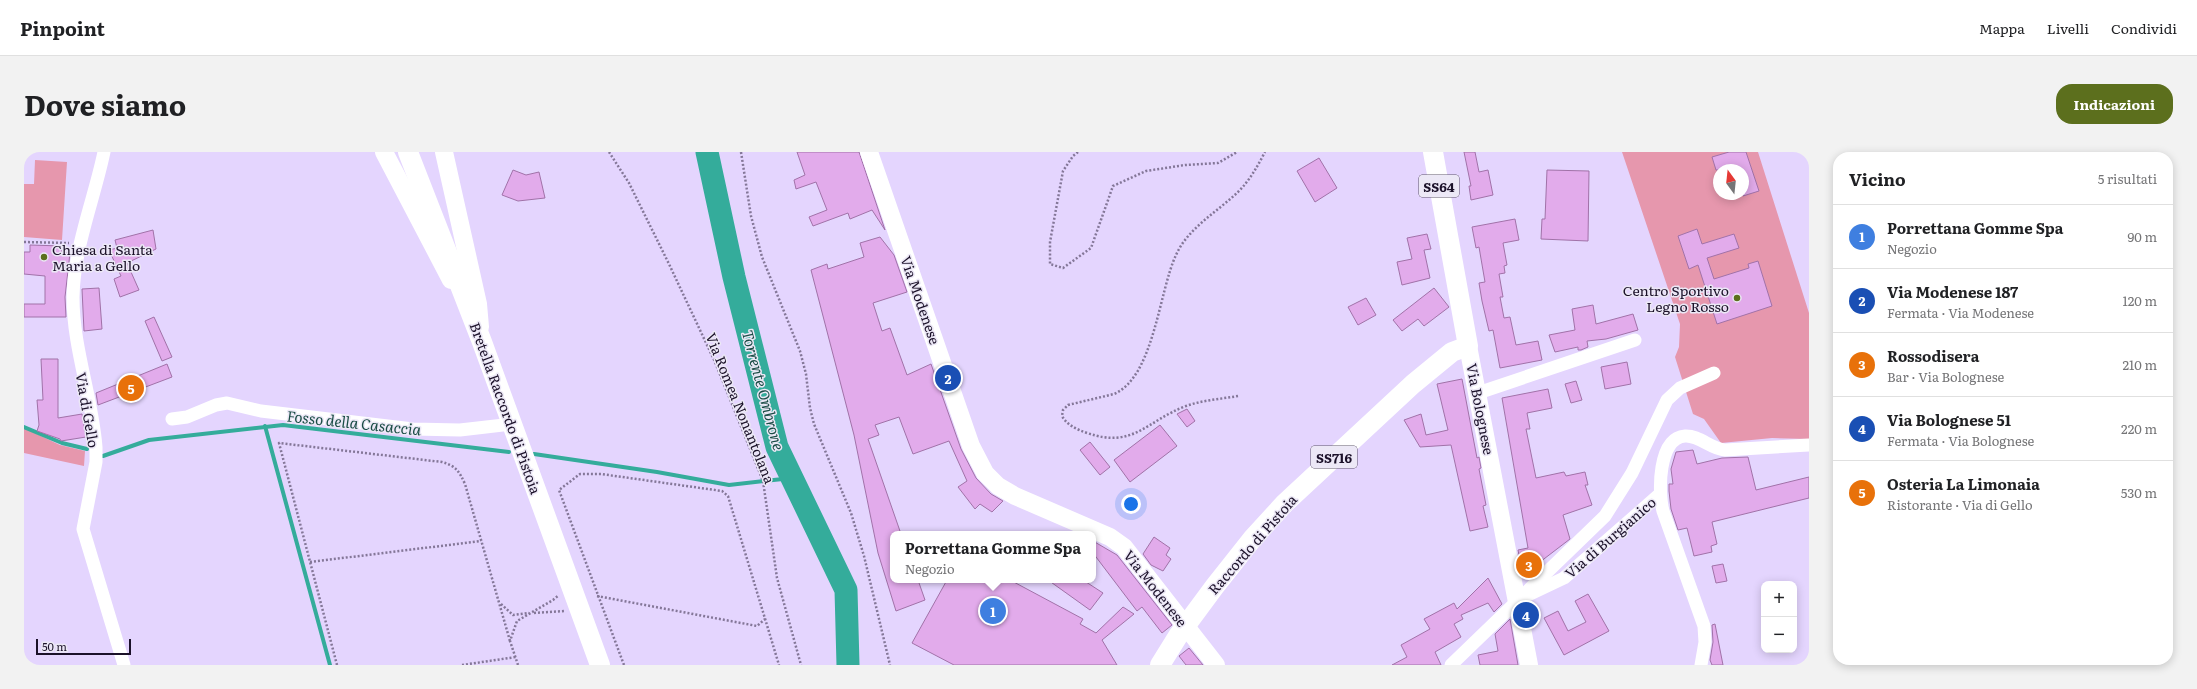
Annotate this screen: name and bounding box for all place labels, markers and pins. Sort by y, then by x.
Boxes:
place label: Chiesa di Santa Maria a Gello [52,239,153,275]
marker: Chiesa di Santa Maria a Gello [39,252,49,262]
place label: Centro Sportivo Legno Rosso [1623,280,1729,316]
marker: Centro Sportivo Legno Rosso [1732,293,1742,303]
pin: 2 [935,363,961,393]
pin: 5 [118,373,144,403]
pin: 3 [1516,550,1542,580]
pin: 1 [980,596,1006,626]
pin: 4 [1513,600,1539,630]

